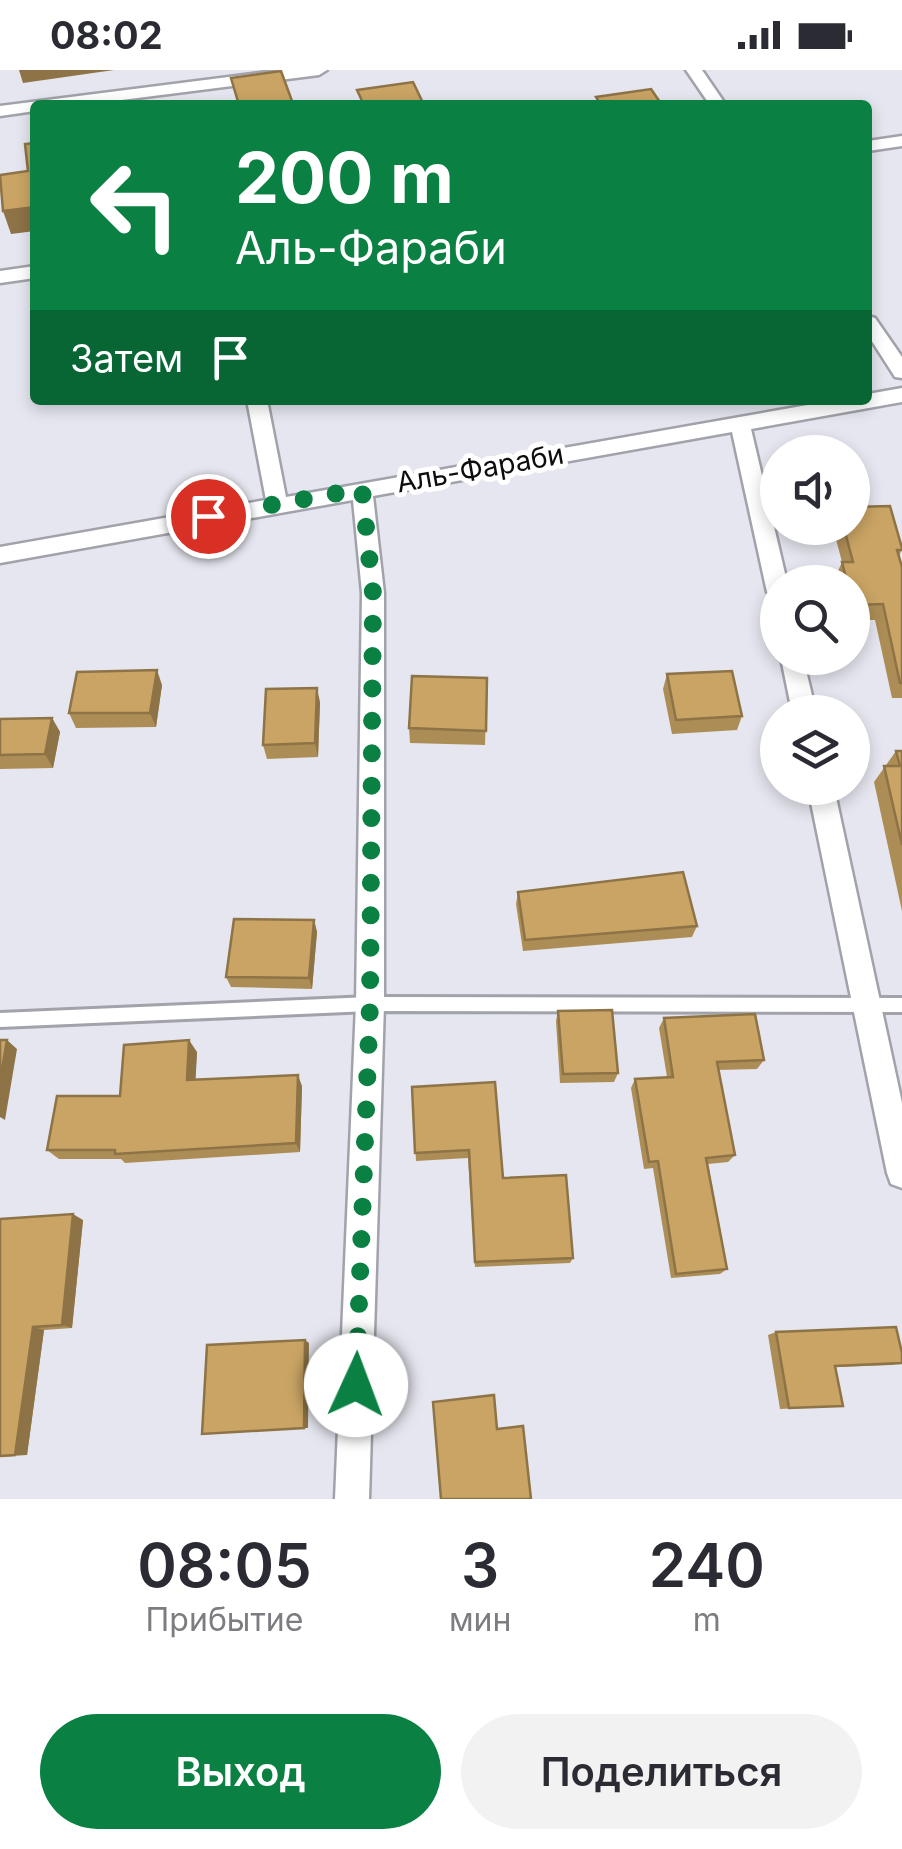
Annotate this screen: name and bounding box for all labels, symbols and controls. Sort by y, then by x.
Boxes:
text: 08:02 [50,12,163,58]
text: 200 m [235,135,454,220]
icon: left [70,140,200,270]
text: Аль-Фараби [235,220,507,275]
icon: arrive [203,330,258,385]
text: Затем [70,335,183,381]
map controls [760,435,870,805]
button: sound [760,435,870,545]
street label: Аль-Фараби [394,437,566,499]
pin [166,474,251,559]
icon: arrive [181,489,236,544]
button: search [760,565,870,675]
button: layers [760,695,870,805]
position arrow [304,1333,408,1437]
text: 08:05 [137,1529,312,1601]
text: 3 [461,1529,499,1601]
text: 240 [649,1529,765,1601]
text: Прибытие [146,1600,303,1639]
text: мин [449,1600,511,1639]
text: m [693,1600,721,1639]
button: Выход [40,1714,441,1829]
button: Поделиться [461,1714,862,1829]

